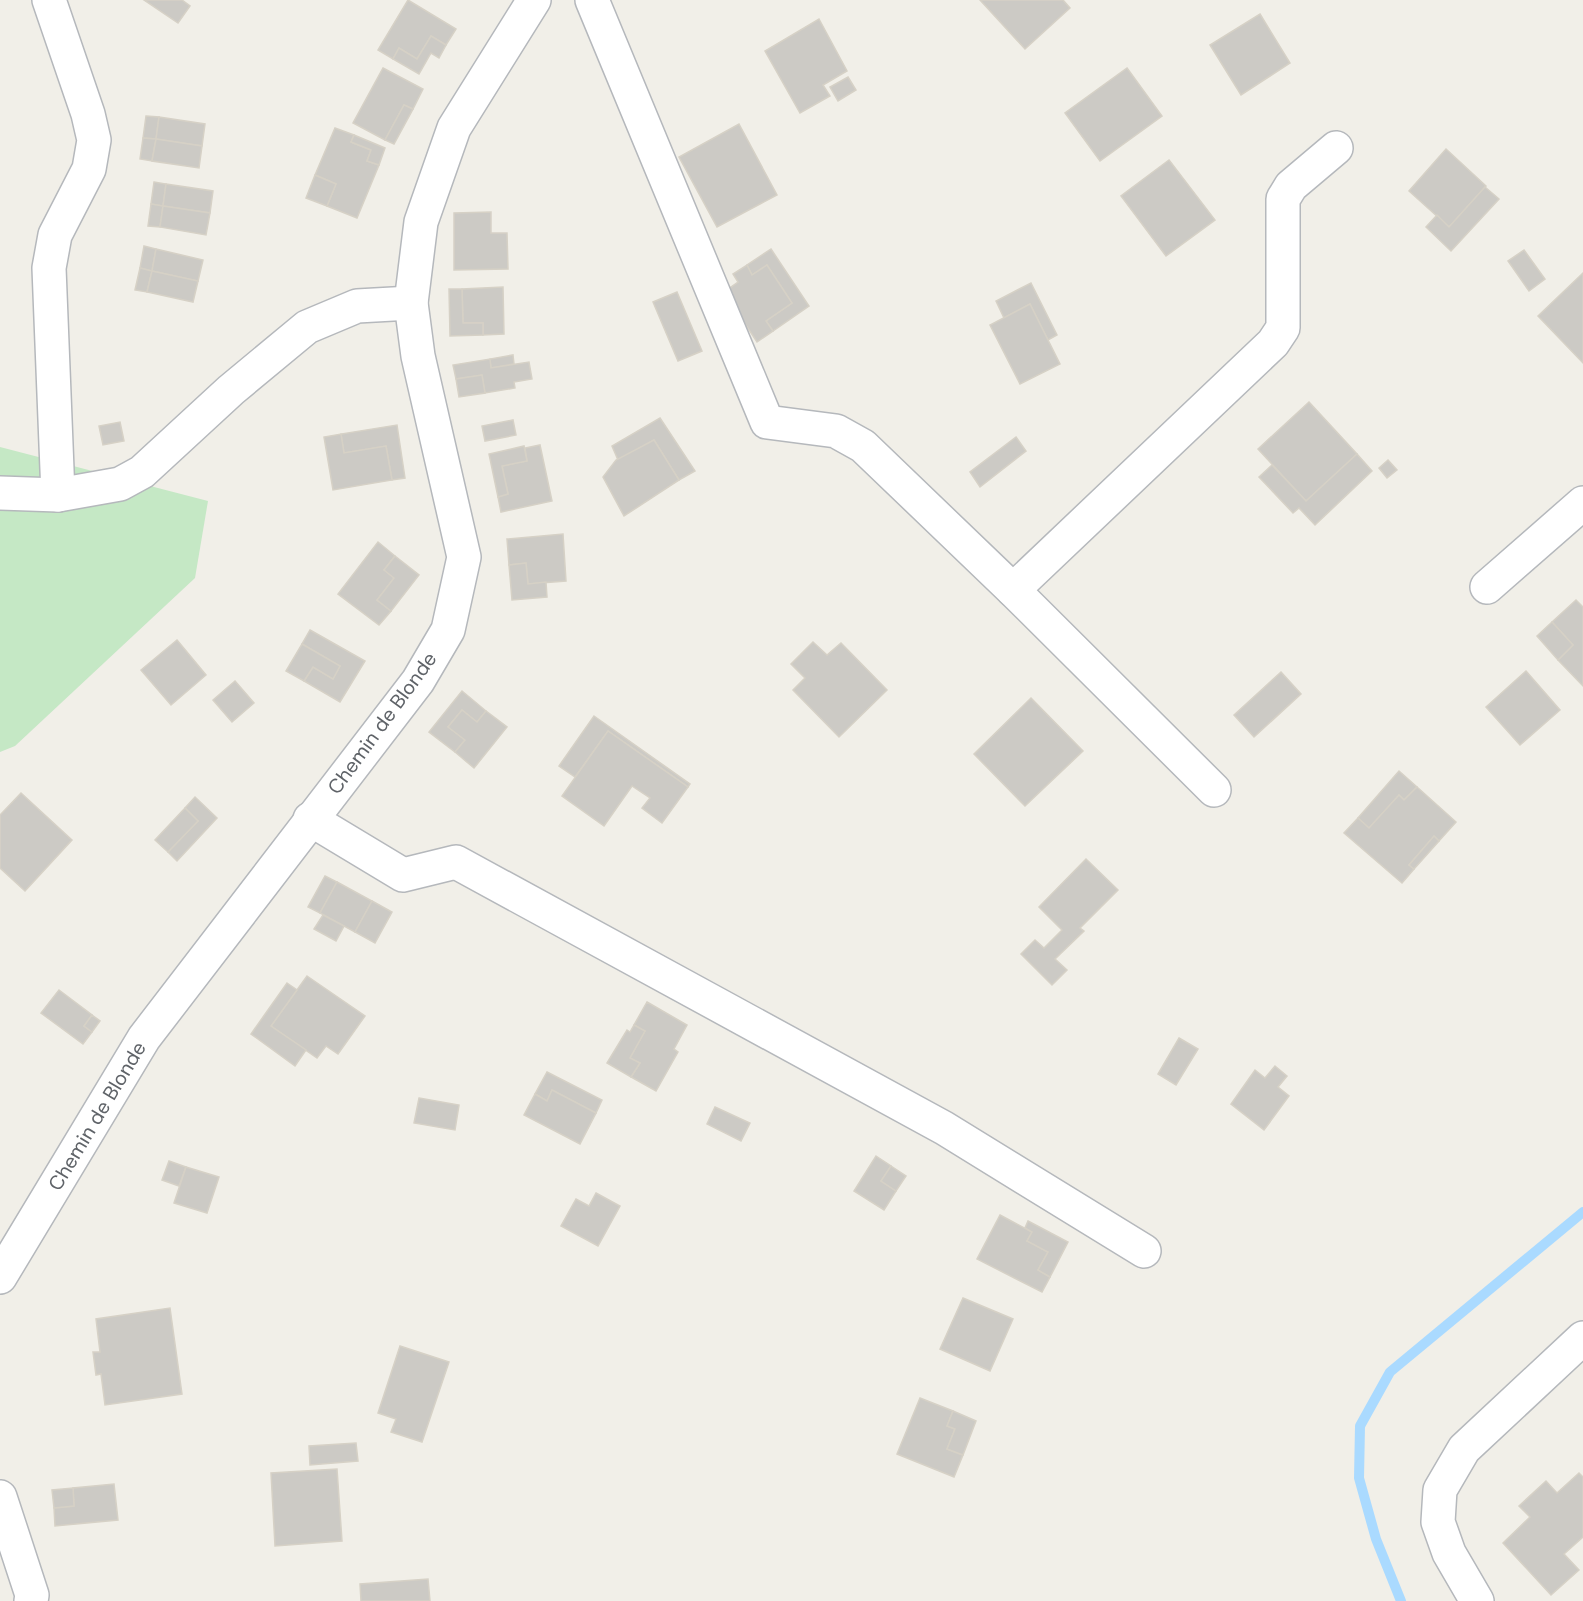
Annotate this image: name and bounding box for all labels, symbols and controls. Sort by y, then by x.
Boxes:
street label: Chemin de Blonde [322,647,442,799]
street label: Chemin de Blonde [42,1037,152,1195]

